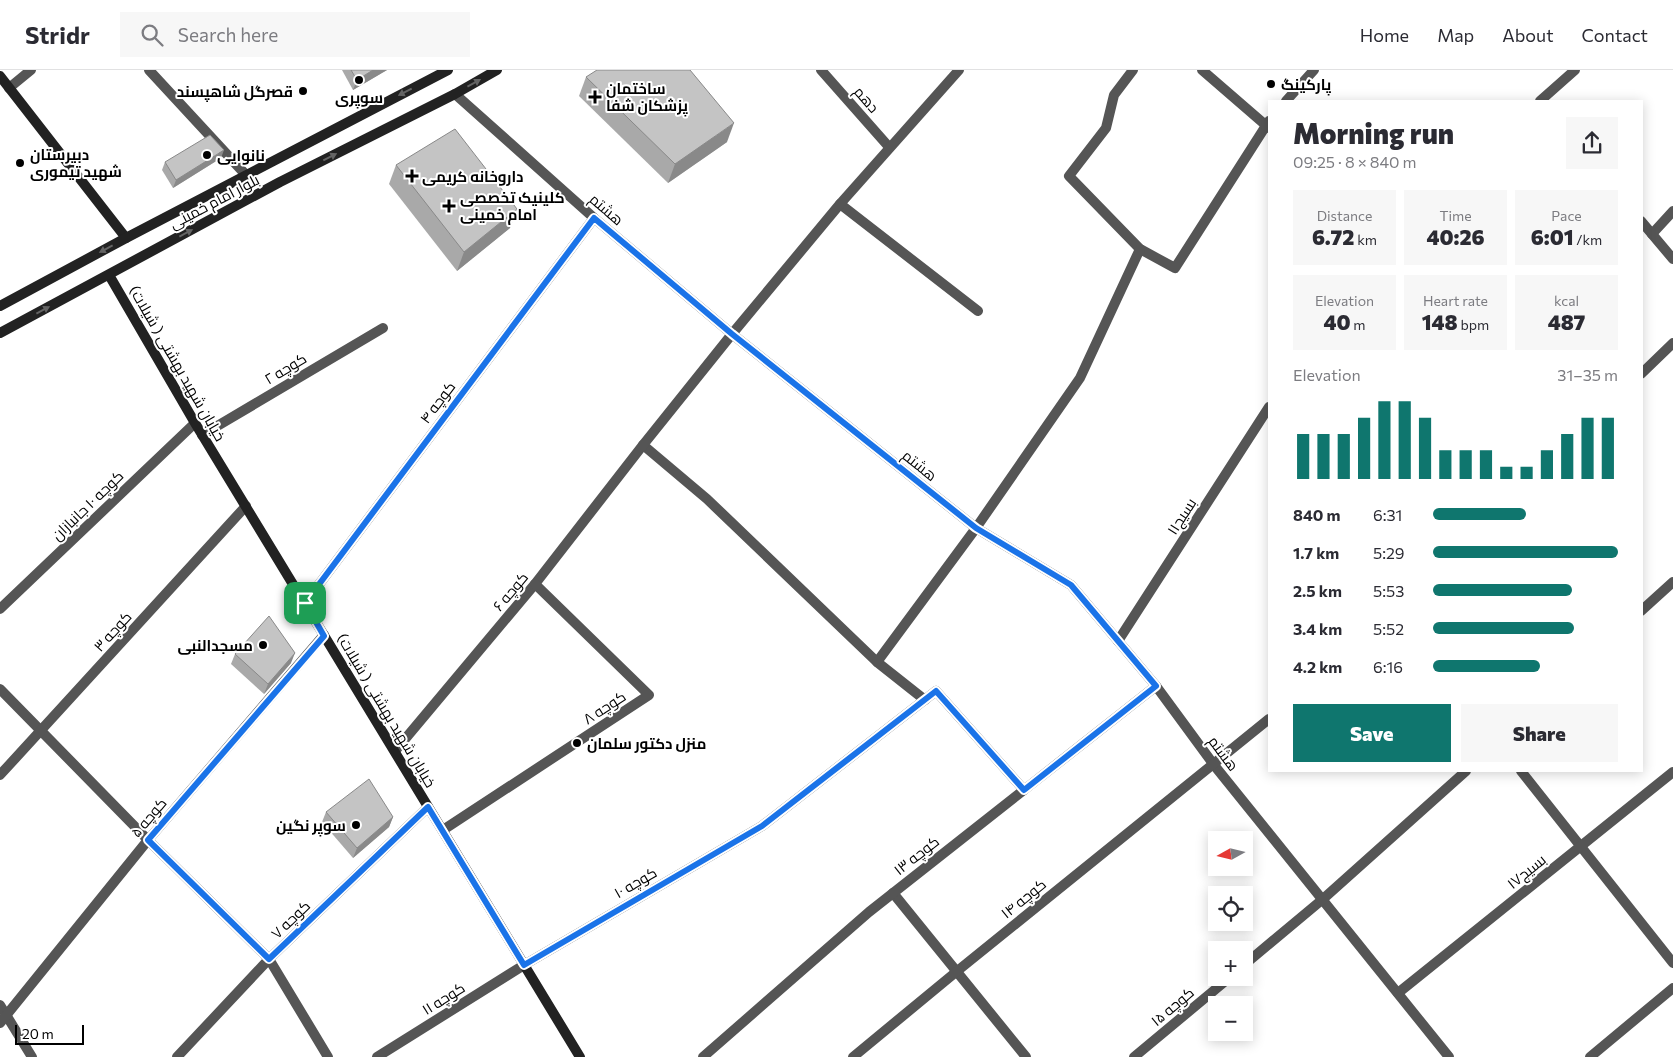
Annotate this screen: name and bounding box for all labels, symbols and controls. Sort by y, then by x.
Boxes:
search box [120,12,470,57]
text: Stridr [25,20,90,49]
icon: search [138,21,166,49]
text: Search here [178,23,278,46]
text: Home [1360,24,1409,46]
text: Map [1437,24,1474,46]
text: About [1502,24,1554,46]
text: Contact [1582,24,1648,46]
marker: سوپری [353,74,365,86]
place label: پارکینگ [1281,75,1332,96]
one-way arrow [468,78,481,87]
marker: پارکینگ [1265,78,1277,90]
place label: ساختمان پزشکان شفا [606,79,689,117]
place label: قصرگل شاهپسند [177,82,293,102]
street label: دهم [849,82,883,117]
marker: قصرگل شاهپسند [297,85,309,97]
place label: سوپری [335,88,383,109]
one-way arrow [397,88,412,96]
marker: ساختمان پزشکان شفا [588,90,602,104]
text: Morning run [1293,116,1454,150]
button: share [1566,117,1618,169]
place label: دبیرستان شهید تیموری [30,145,122,181]
place label: نانوایی [217,146,265,165]
marker: نانوایی [201,149,213,161]
text: 09:25 · 8 × 840 m [1293,152,1417,171]
one-way arrow [323,153,337,161]
marker: دبیرستان شهید تیموری [14,157,26,169]
place label: داروخانه کریمی [422,167,524,186]
street label: بلوار امام خمینی [166,170,263,234]
marker: داروخانه کریمی [406,170,418,182]
place label: کلینیک تخصصی امام خمینی [460,188,565,225]
street label: هشتم [585,189,628,230]
marker: کلینیک تخصصی امام خمینی [442,199,456,213]
text: Distance [1317,207,1372,224]
text: Time [1439,207,1472,224]
text: Pace [1551,207,1582,224]
text: 6.72 [1312,224,1354,249]
text: 40:26 [1426,224,1485,249]
text: 6:01 [1531,224,1574,249]
one-way arrow [179,229,194,237]
text: km [1354,231,1377,248]
text: /km [1574,231,1602,248]
one-way arrow [98,245,113,253]
street label: خیابان شهید بهشتی ( شیلات) [124,282,230,445]
text: Elevation [1315,292,1374,309]
text: Heart rate [1423,292,1488,309]
text: kcal [1554,292,1579,309]
one-way arrow [36,306,50,314]
text: 40 [1323,309,1351,334]
text: 148 [1422,309,1458,334]
text: 487 [1548,309,1585,334]
text: m [1351,316,1366,333]
text: bpm [1458,316,1489,333]
street label: کوچه ۲ [261,348,310,389]
text: Elevation [1293,365,1361,384]
text: 31–35 m [1557,365,1618,384]
street label: کوچه ۴ [415,377,460,428]
street label: هشتم [898,446,941,486]
street label: کوچه ۱۰ جانبازان [47,466,128,545]
street label: بسیج۱۱ [1163,494,1202,539]
text: 840 m [1293,505,1340,524]
text: 6:31 [1373,505,1402,524]
text: 1.7 km [1293,543,1339,562]
text: 5:29 [1373,543,1405,562]
street label: کوچه ۶ [489,568,533,615]
text: 2.5 km [1293,581,1342,600]
text: 5:53 [1373,581,1404,600]
pin [284,582,326,624]
icon: arrive [291,589,319,617]
street label: کوچه ۳ [89,607,136,656]
text: 3.4 km [1293,619,1342,638]
text: 5:52 [1373,619,1404,638]
street label: خیابان شهید بهشتی ( شیلات) [332,630,440,791]
place label: مسجدالنبی [178,636,253,655]
marker: مسجدالنبی [257,639,269,651]
text: 4.2 km [1293,657,1342,676]
text: 6:16 [1373,657,1403,676]
street label: کوچه ۸ [579,687,630,729]
button: Save [1293,704,1451,762]
button: Share [1461,704,1618,762]
street label: هشتم [1203,732,1243,775]
place label: منزل دکتور سلمان [587,734,706,753]
marker: منزل دکتور سلمان [571,737,583,749]
street label: کوچه ۵ [126,794,171,842]
place label: سوپر نگین [276,816,346,837]
marker: سوپر نگین [350,819,362,831]
north arrow [1208,831,1252,876]
map controls [1208,831,1253,1041]
street label: کوچه ۱۳ [890,832,944,880]
street label: بسیج۱۷ [1503,850,1551,894]
street label: کوچه ۱۰ [610,863,661,903]
street label: کوچه ۱۴ [997,874,1050,923]
button: locate [1208,886,1253,931]
street label: کوچه ۷ [267,896,315,943]
button: + [1208,941,1253,986]
street label: کوچه ۱۱ [418,978,469,1020]
street label: کوچه ۱۵ [1147,983,1199,1031]
button: − [1208,996,1253,1041]
scale bar [15,1022,84,1045]
text: 20 m [22,1025,54,1042]

